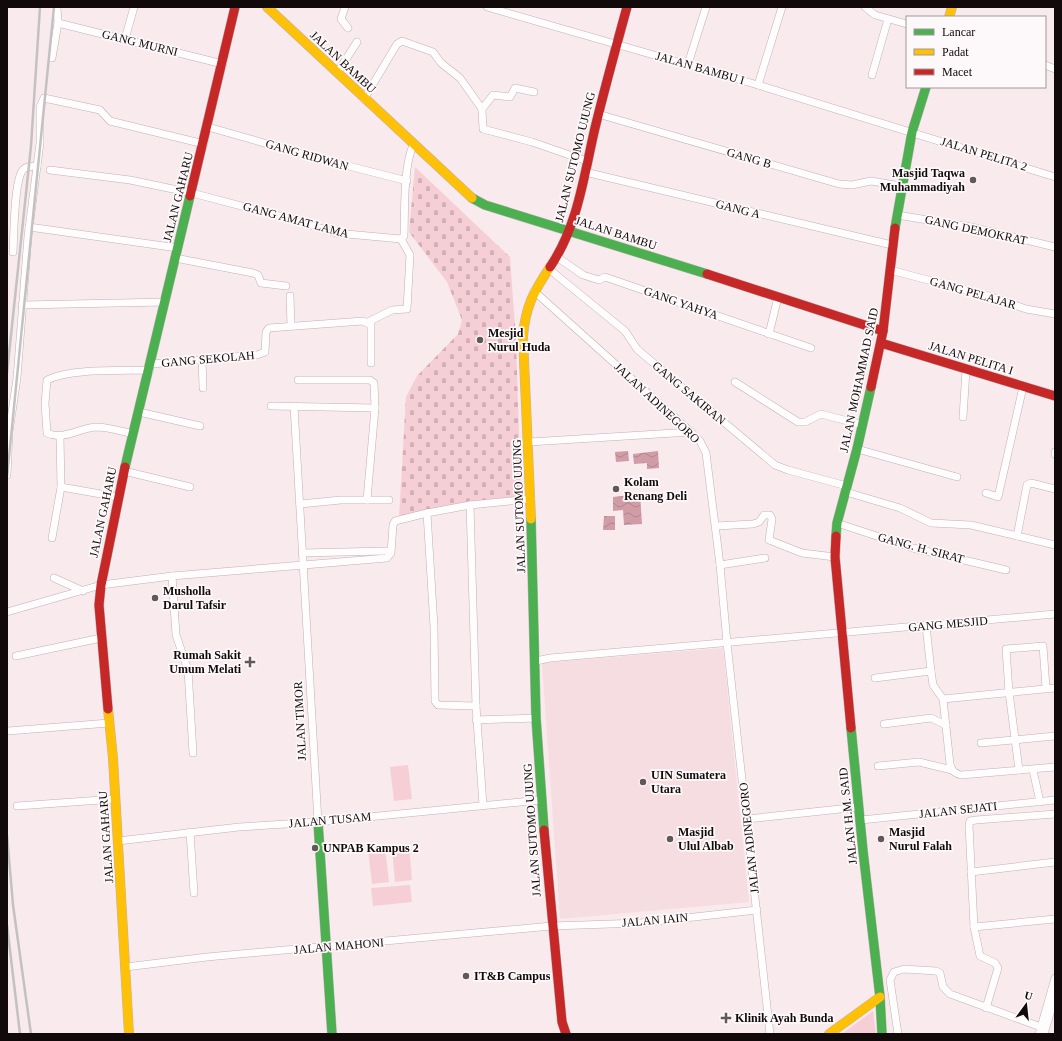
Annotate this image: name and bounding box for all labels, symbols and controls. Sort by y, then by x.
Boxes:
legend [906,16,1046,88]
text: Lancar [942,25,975,39]
street label: GANG MURNI [101,27,179,59]
street label: JALAN BAMBU [307,28,379,96]
text: Padat [942,45,969,59]
street label: JALAN BAMBU I [654,49,746,87]
text: Macet [942,65,973,79]
street label: JALAN SUTOMO UJUNG [552,90,598,224]
street label: JALAN PELITA 2 [939,134,1029,174]
street label: GANG RIDWAN [264,136,350,174]
street label: GANG B [725,145,773,171]
street label: JALAN GAHARU [160,150,196,243]
place label: Masjid Taqwa Muhammadiyah [880,166,965,194]
marker: Masjid Taqwa Muhammadiyah [968,175,978,185]
street label: GANG A [714,197,762,221]
street label: GANG AMAT LAMA [241,199,351,241]
street label: GANG DEMOKRAT [924,212,1029,248]
street label: JALAN BAMBU [573,213,659,253]
street label: GANG PELAJAR [928,274,1018,312]
street label: GANG YAHYA [642,284,720,322]
street label: JALAN MOHAMMAD SAID [837,306,881,454]
place label: Mesjid Nurul Huda [488,326,550,354]
marker: Mesjid Nurul Huda [475,335,485,345]
street label: JALAN PELITA I [927,338,1015,378]
street label: GANG SEKOLAH [161,348,256,370]
street label: GANG SAKIRAN [650,358,729,428]
street label: JALAN ADINEGORO [611,360,703,446]
street label: JALAN SUTOMO UJUNG [510,439,528,573]
street label: JALAN GAHARU [87,465,120,559]
place label: Kolam Renang Deli [624,475,688,503]
marker: Kolam Renang Deli [611,484,621,494]
street label: GANG. H. SIRAT [876,530,966,566]
place label: Musholla Darul Tafsir [163,584,227,612]
marker: Musholla Darul Tafsir [150,593,160,603]
street label: GANG MESJID [908,614,989,634]
place label: Rumah Sakit Umum Melati [169,648,242,676]
marker: Rumah Sakit Umum Melati [244,656,256,668]
street label: JALAN TIMOR [291,681,309,761]
street label: JALAN SUTOMO UJUNG [520,762,544,897]
street label: JALAN H.M. SAID [836,767,860,865]
place label: UIN Sumatera Utara [651,768,726,796]
marker: UIN Sumatera Utara [638,777,648,787]
street label: JALAN ADINEGORO [736,781,762,894]
street label: JALAN GAHARU [96,790,116,884]
street label: JALAN SEJATI [918,799,998,821]
street label: JALAN TUSAM [288,809,372,831]
place label: Masjid Ulul Albab [678,825,734,853]
place label: Masjid Nurul Falah [889,825,952,853]
marker: Masjid Ulul Albab [665,834,675,844]
marker: Masjid Nurul Falah [876,834,886,844]
place label: UNPAB Kampus 2 [323,841,419,855]
marker: UNPAB Kampus 2 [310,843,320,853]
street label: JALAN IAIN [621,910,689,930]
street label: JALAN MAHONI [293,935,385,957]
place label: IT&B Campus [474,969,551,983]
marker: IT&B Campus [461,971,471,981]
north arrow [1006,985,1046,1025]
text: U [1023,989,1034,1002]
place label: Klinik Ayah Bunda [735,1011,834,1025]
marker: Klinik Ayah Bunda [720,1012,732,1024]

